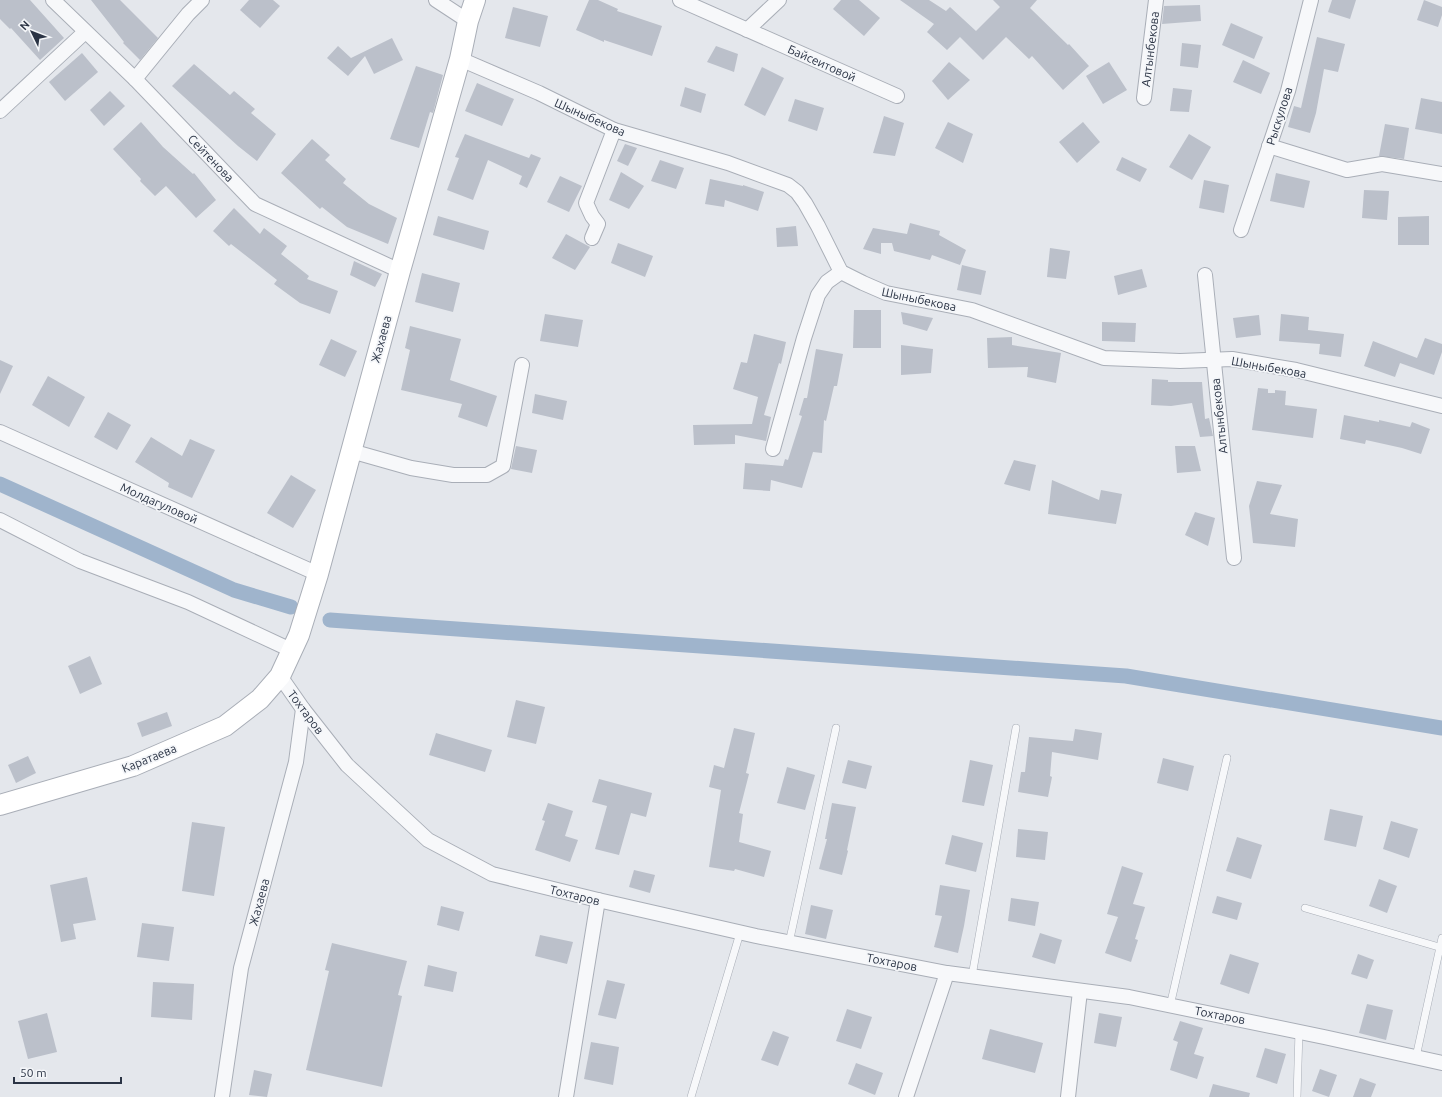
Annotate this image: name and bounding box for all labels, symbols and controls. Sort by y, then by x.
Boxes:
street label: Алтынбекова [1139,11,1161,87]
north arrow [12,12,52,52]
text: N [17,18,32,32]
street label: Байсеитовой [786,42,858,84]
street label: Рыскулова [1263,85,1295,147]
street label: Шыныбекова [553,96,627,138]
street label: Сейтенова [186,132,236,184]
street label: Шыныбекова [881,285,957,313]
street label: Жахаева [368,314,394,364]
street label: Шыныбекова [1230,354,1308,380]
street label: Алтынбекова [1209,378,1229,454]
street label: Молдагуловой [118,480,200,526]
street label: Тохтаров [285,688,327,736]
street label: Каратаева [120,741,178,775]
street label: Жахаева [246,877,272,927]
street label: Тохтаров [549,882,601,908]
street label: Тохтаров [866,951,918,973]
street label: Тохтаров [1194,1004,1246,1026]
scale bar [14,1059,121,1085]
text: 50 m [20,1066,47,1079]

